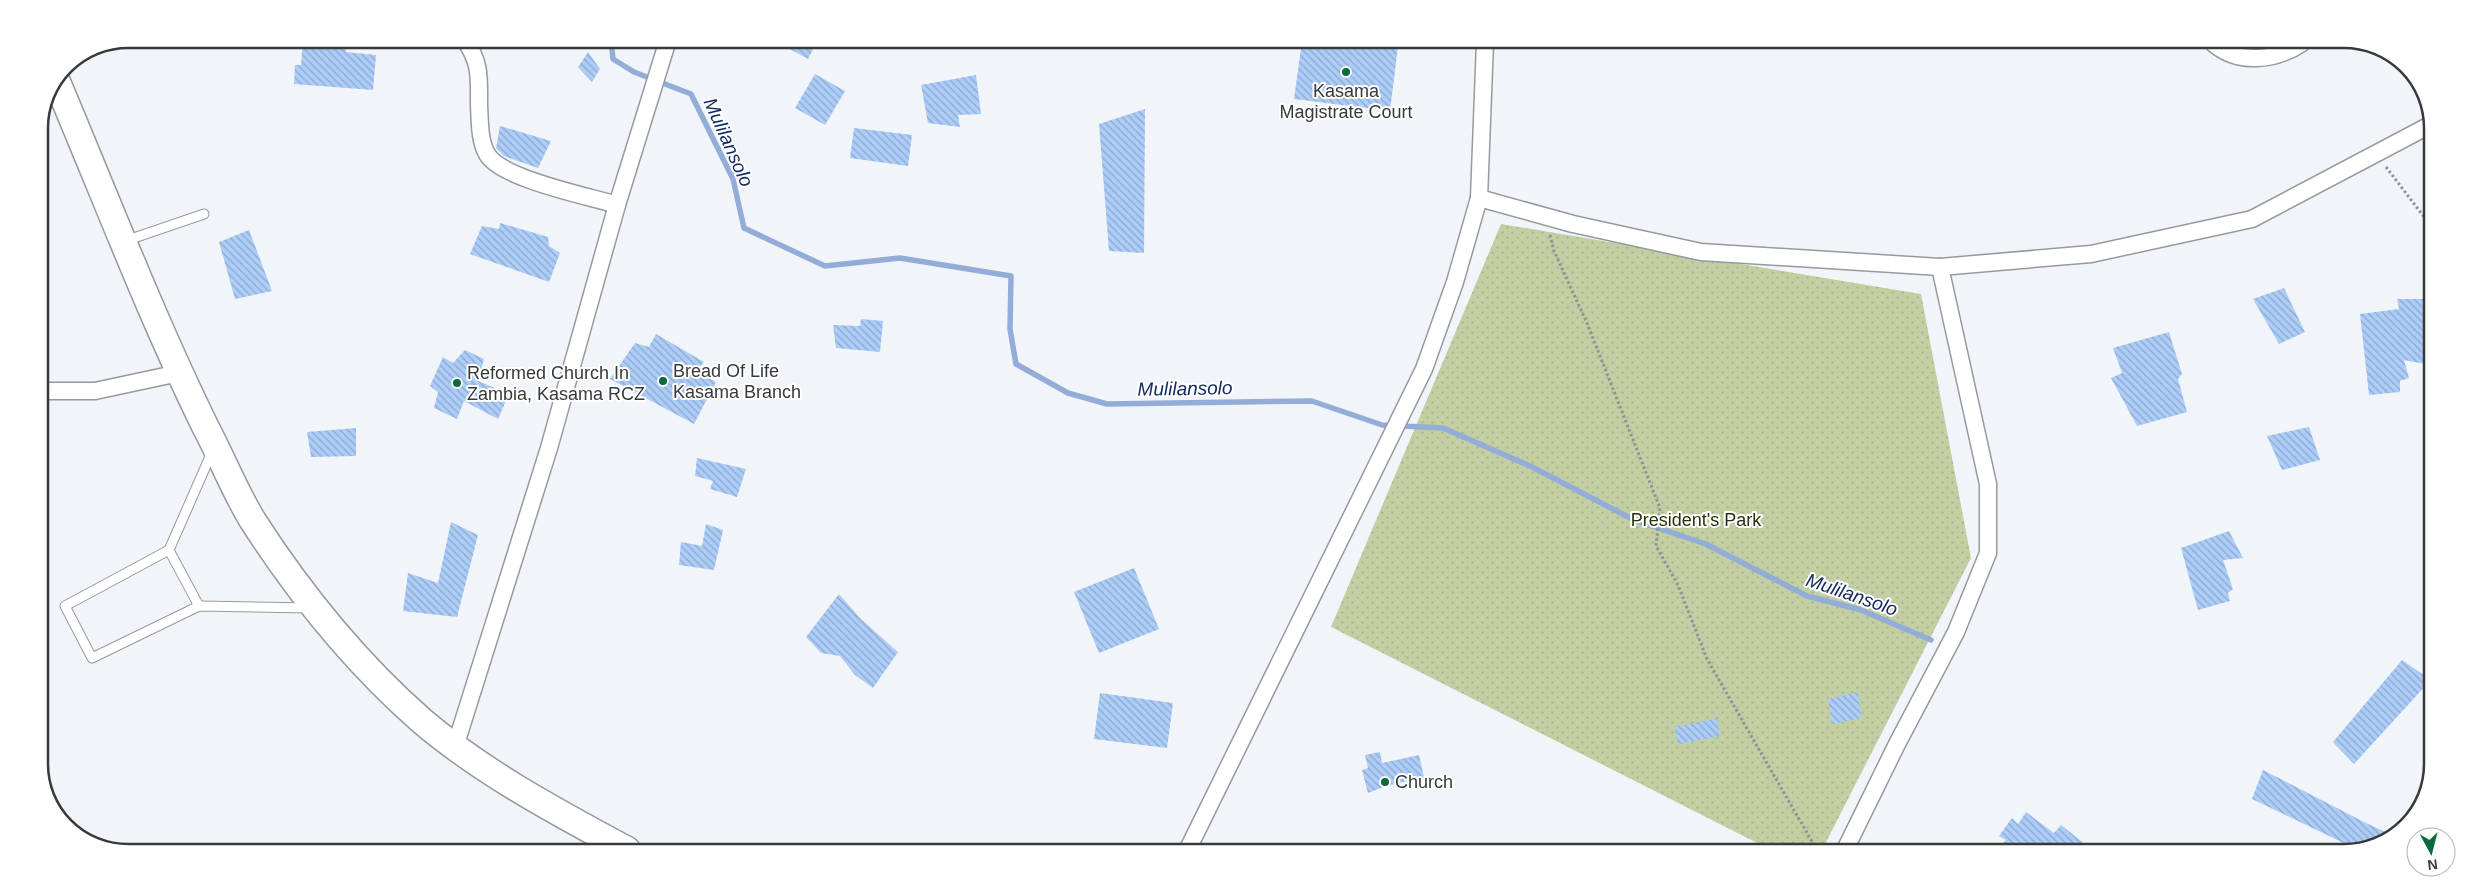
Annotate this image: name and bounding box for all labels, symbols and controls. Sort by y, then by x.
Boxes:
marker: Kasama Magistrate Court [1340,66,1352,78]
place label: Kasama Magistrate Court [1279,81,1413,122]
water label: Mulilansolo [700,95,757,190]
place label: Bread Of Life Kasama Branch [673,361,801,402]
place label: Reformed Church In Zambia, Kasama RCZ [467,363,645,404]
marker: Bread Of Life Kasama Branch [657,375,669,387]
marker: Reformed Church In Zambia, Kasama RCZ [451,377,463,389]
water label: Mulilansolo [1137,377,1233,400]
park label: President's Park [1631,510,1762,530]
water label: Mulilansolo [1803,569,1900,620]
place label: Church [1395,772,1453,792]
marker: Church [1379,776,1391,788]
north arrow [2406,827,2456,877]
text: N [2427,856,2439,873]

